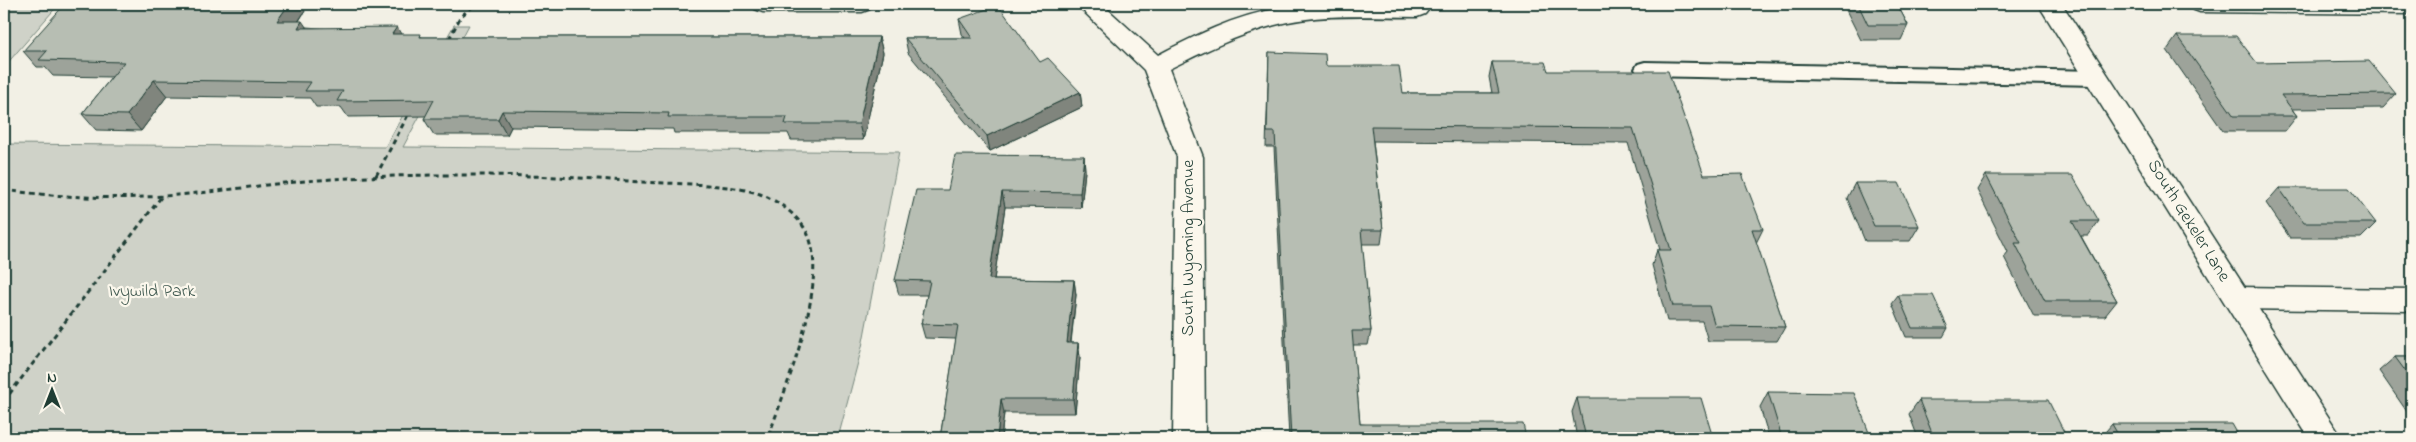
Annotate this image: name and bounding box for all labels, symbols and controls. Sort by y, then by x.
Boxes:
street label: South Gekeler Lane [2140,155,2237,288]
street label: South Wyoming Avenue [1176,159,1203,336]
park label: Ivywild Park [109,279,195,305]
north arrow [28,364,78,414]
text: N [47,368,57,389]

